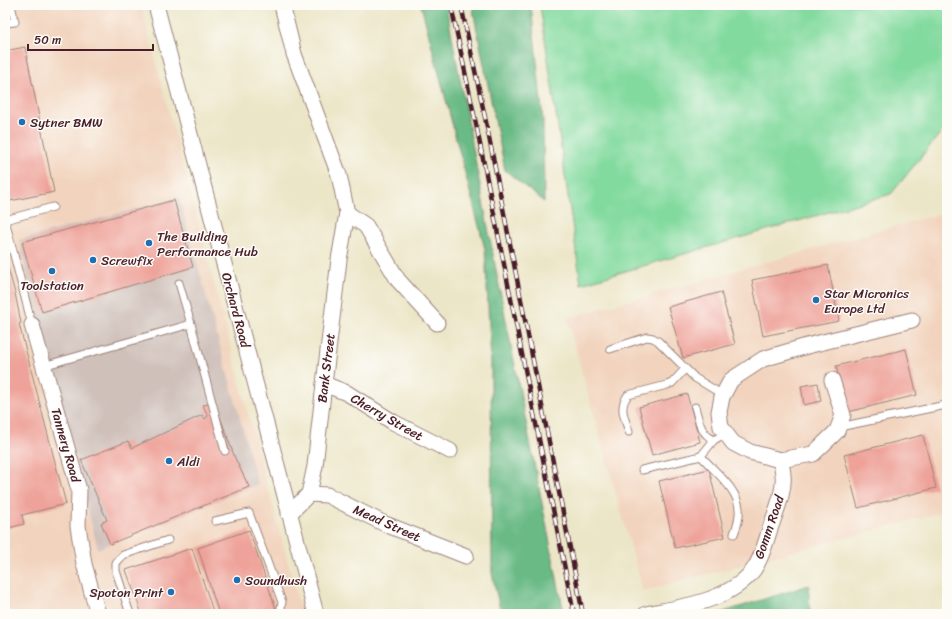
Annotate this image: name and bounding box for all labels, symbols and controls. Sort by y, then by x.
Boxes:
scale bar [28,26,153,52]
text: 50 m [34,29,61,51]
place label: Sytner BMW [30,111,103,134]
marker: Sytner BMW [17,117,27,127]
place label: The Building Performance Hub [157,225,258,263]
marker: The Building Performance Hub [144,238,154,248]
place label: Screwfix [101,249,153,272]
marker: Screwfix [88,255,98,265]
marker: Toolstation [47,266,57,276]
street label: Orchard Road [215,270,257,351]
place label: Toolstation [20,274,84,297]
place label: Star Micronics Europe Ltd [824,282,910,320]
marker: Star Micronics Europe Ltd [811,295,821,305]
street label: Bank Street [310,332,342,404]
street label: Cherry Street [346,387,428,447]
street label: Tannery Road [44,405,88,486]
place label: Aldi [176,450,200,473]
marker: Aldi [164,456,174,466]
street label: Gomm Road [747,491,791,562]
street label: Mead Street [349,498,425,548]
place label: Soundhush [245,569,307,592]
marker: Soundhush [232,575,242,585]
place label: Spoton Print [90,581,164,604]
marker: Spoton Print [166,587,176,597]

